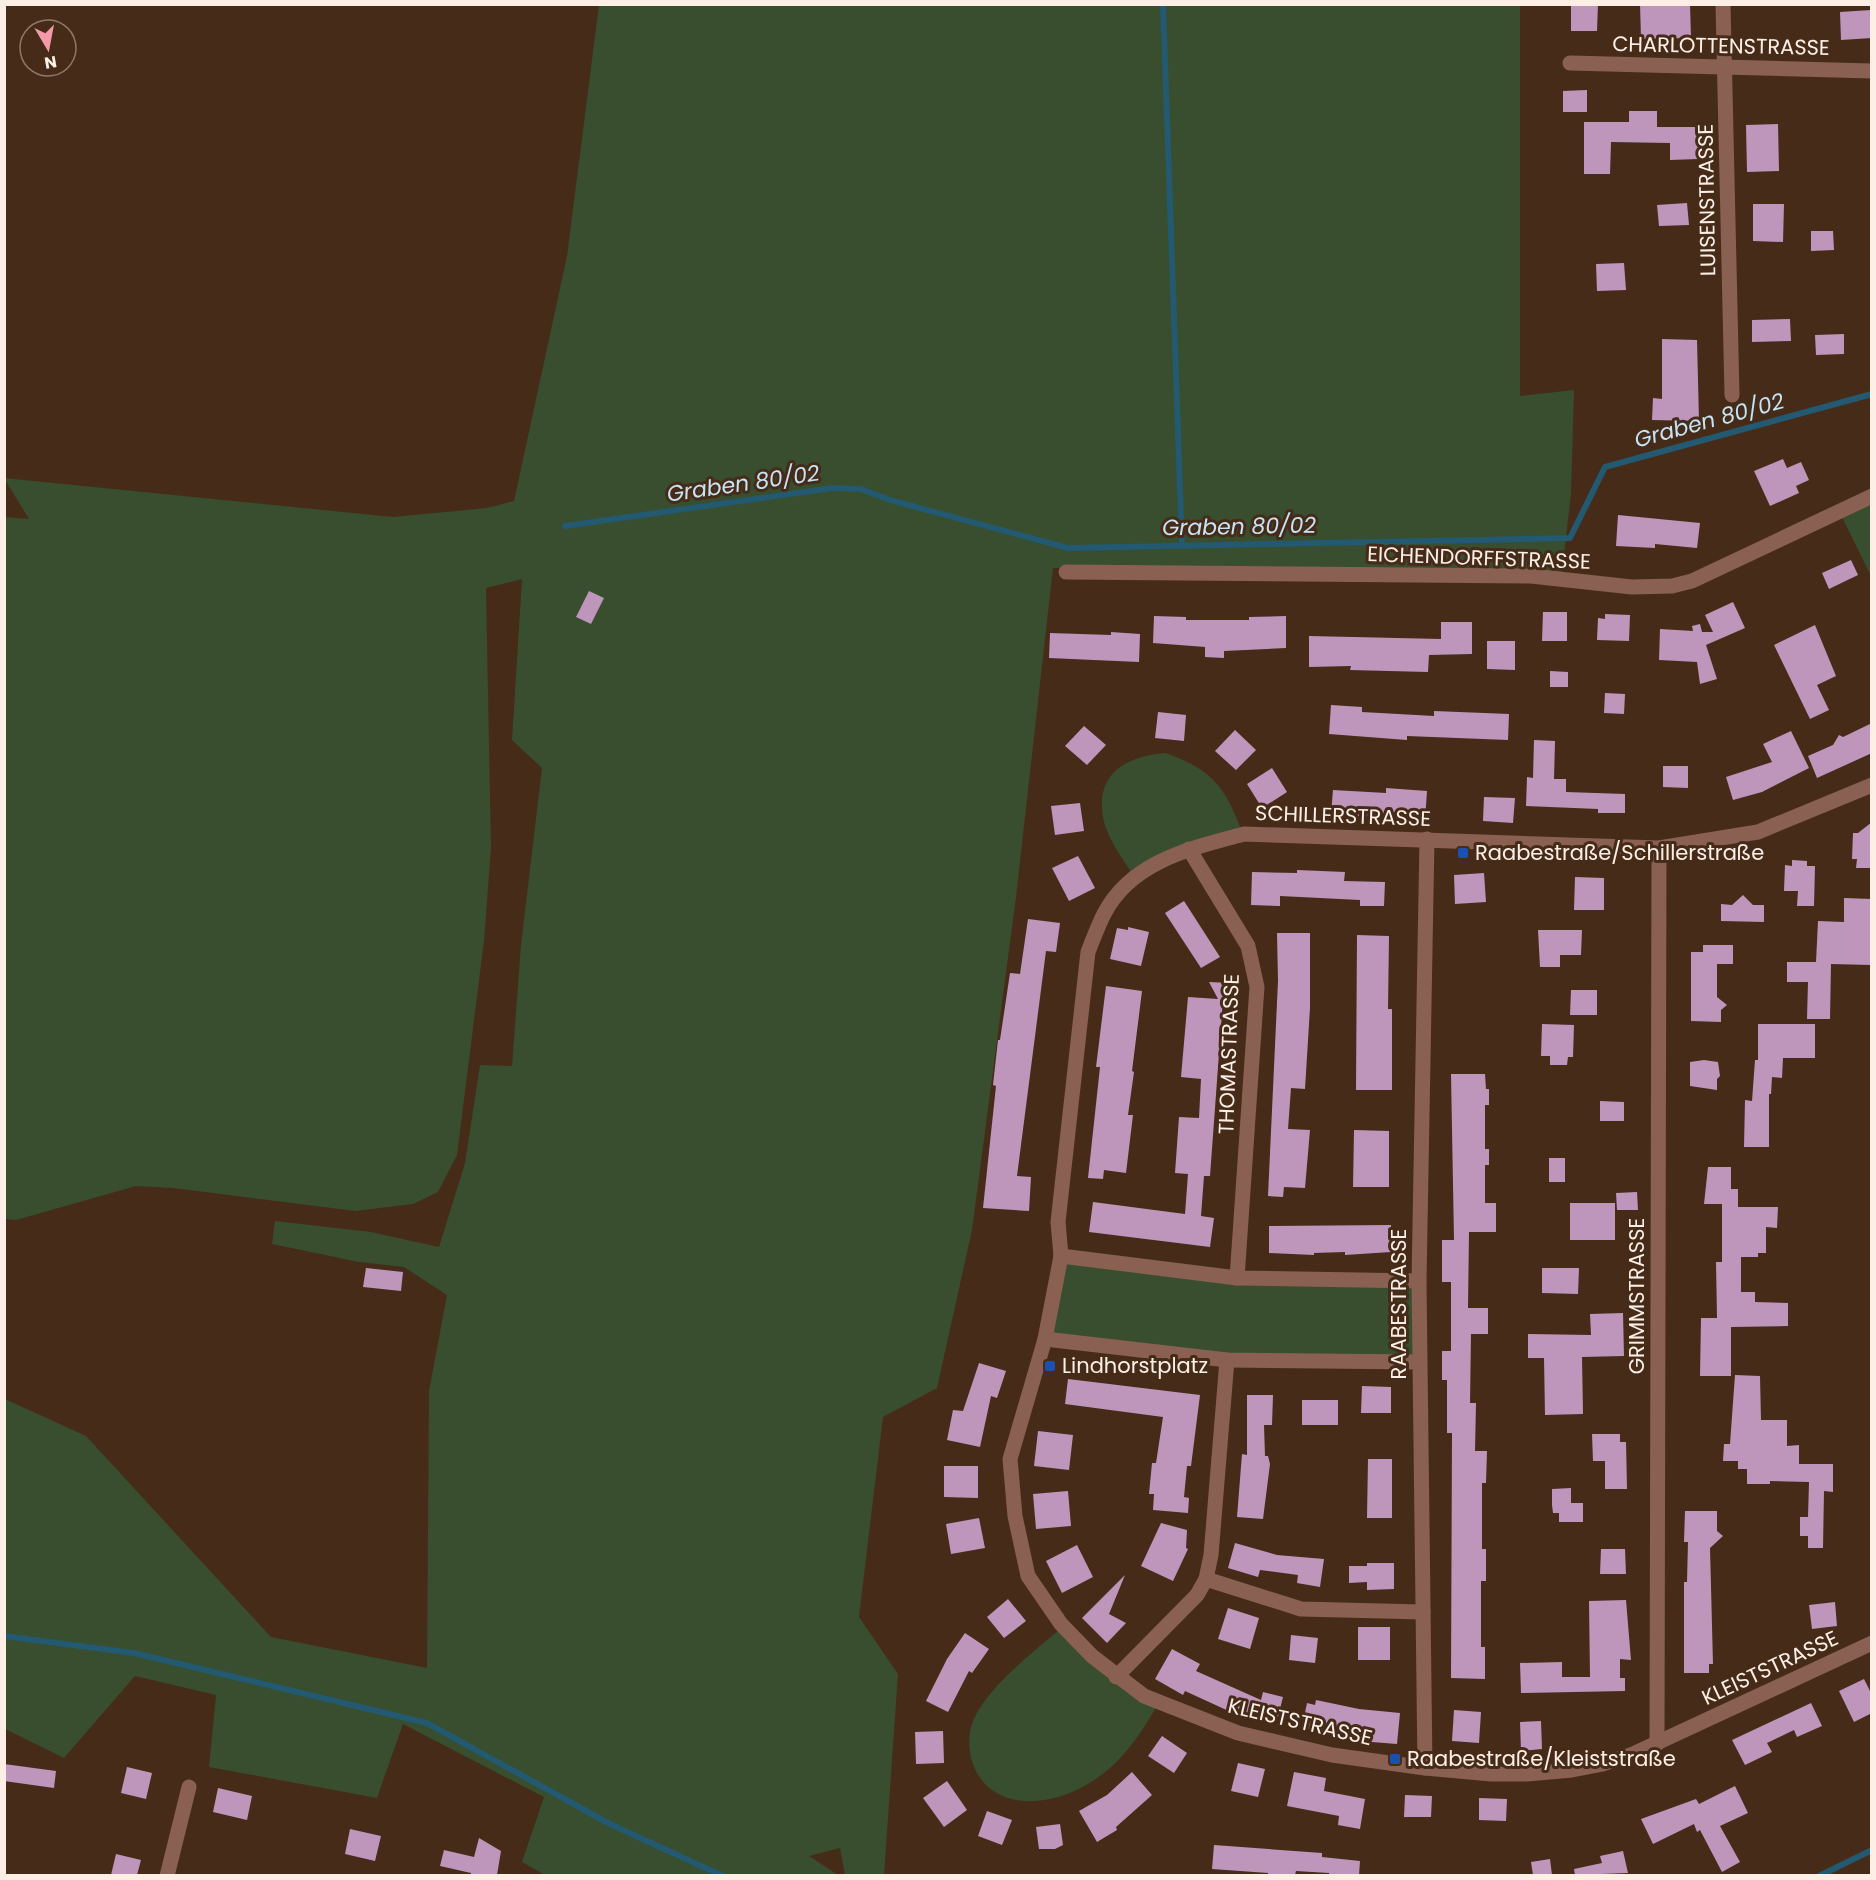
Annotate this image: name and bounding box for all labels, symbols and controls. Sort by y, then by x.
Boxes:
north arrow [18,18,78,78]
street label: CHARLOTTENSTRASSE [1612,29,1830,62]
text: N [43,50,58,75]
street label: LUISENSTRASSE [1691,124,1722,276]
water label: Graben 80/02 [1631,385,1788,455]
water label: Graben 80/02 [665,457,822,510]
water label: Graben 80/02 [1162,510,1317,543]
street label: EICHENDORFFSTRASSE [1367,539,1591,576]
street label: SCHILLERSTRASSE [1255,798,1431,833]
place label: Raabestraße/Schillerstraße [1475,838,1764,867]
marker: Raabestraße/Schillerstraße [1456,846,1470,860]
street label: THOMASTRASSE [1211,973,1246,1135]
street label: GRIMMSTRASSE [1622,1218,1651,1374]
street label: RAABESTRASSE [1384,1229,1413,1379]
place label: Lindhorstplatz [1062,1351,1208,1380]
marker: Lindhorstplatz [1043,1359,1057,1373]
street label: KLEISTSTRASSE [1697,1623,1843,1712]
street label: KLEISTSTRASSE [1225,1691,1375,1752]
place label: Raabestraße/Kleiststraße [1407,1744,1676,1773]
marker: Raabestraße/Kleiststraße [1388,1752,1402,1766]

